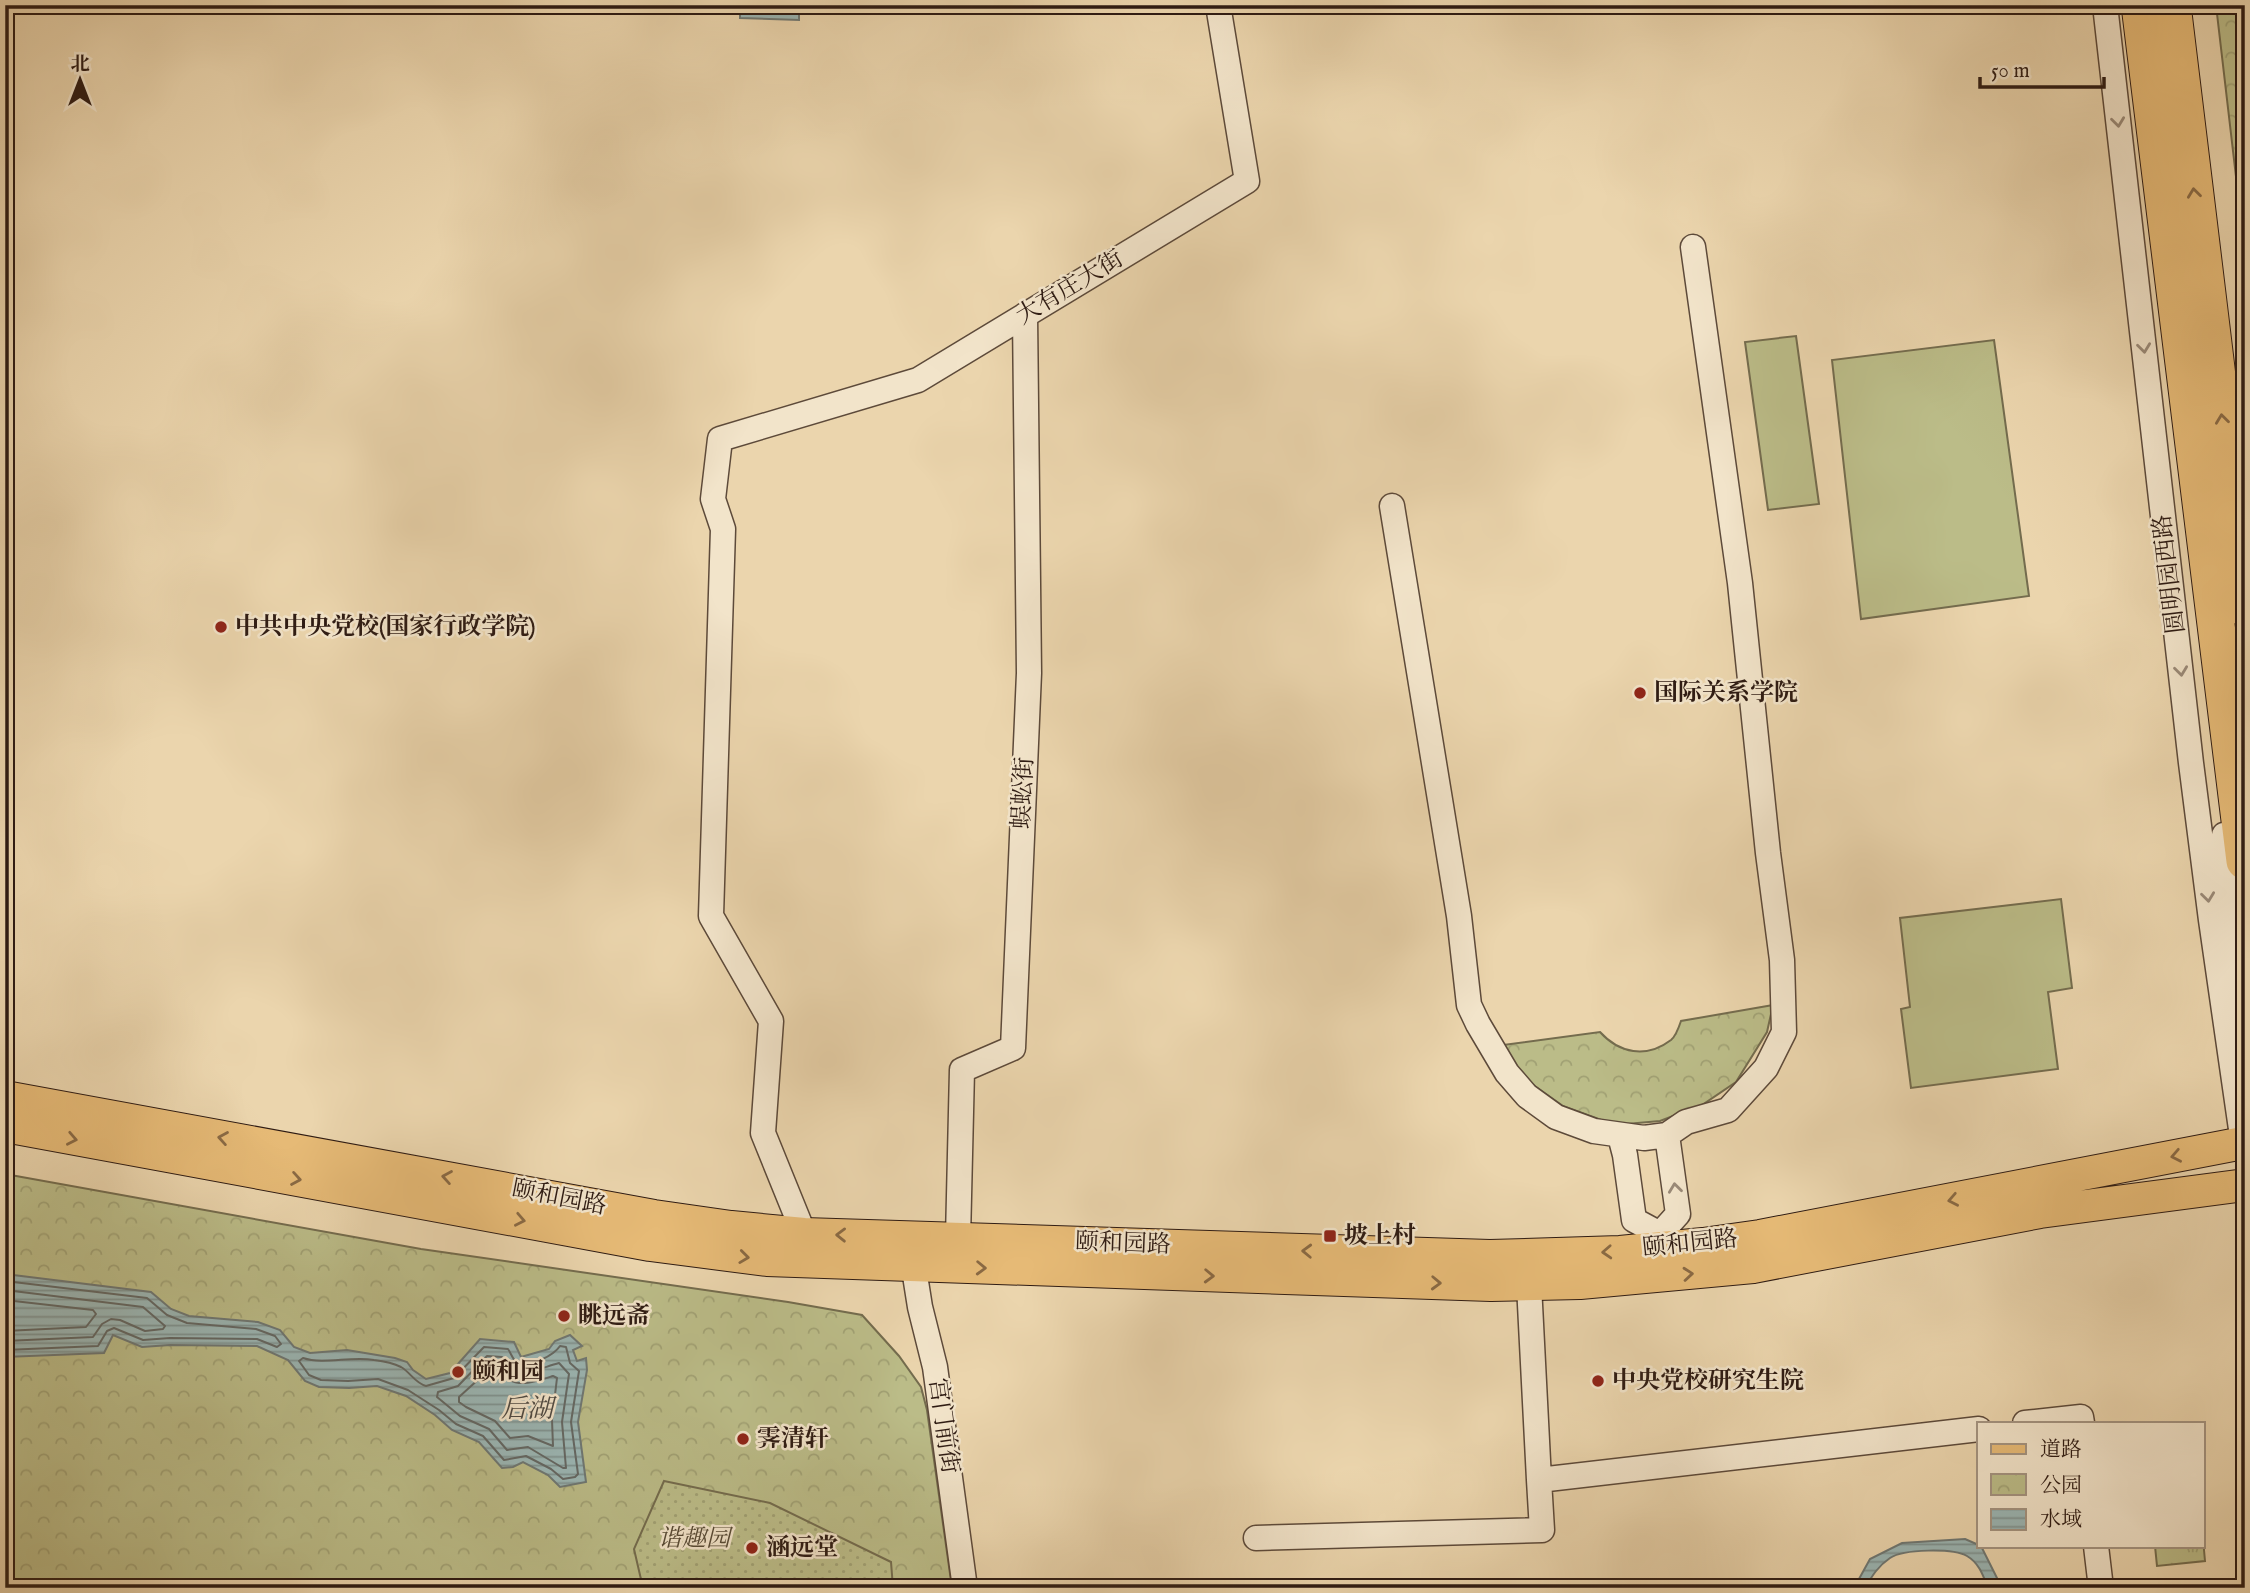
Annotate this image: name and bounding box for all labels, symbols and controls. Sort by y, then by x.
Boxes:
north arrow [46,46,116,116]
scale bar [1980,46,2105,90]
text: 北 [70,53,90,77]
text: 50 m [1991,58,2030,85]
one-way arrow [2111,116,2126,128]
one-way arrow [2187,187,2202,199]
street label: 大有庄大街 [1011,244,1129,332]
one-way arrow [2136,343,2151,354]
one-way arrow [2214,413,2229,425]
street label: 圆明园西路 [2147,513,2193,635]
place label: 中共中央党校(国家行政学院) [235,612,535,643]
marker: 中共中央党校(国家行政学院) [213,619,229,635]
one-way arrow [2173,665,2188,677]
place label: 国际关系学院 [1654,678,1798,709]
marker: 国际关系学院 [1632,685,1648,701]
street label: 蜈蚣街 [1007,756,1041,830]
one-way arrow [2201,891,2216,903]
one-way arrow [66,1131,78,1146]
one-way arrow [217,1131,229,1146]
one-way arrow [2170,1147,2182,1162]
one-way arrow [441,1170,453,1185]
one-way arrow [290,1171,302,1186]
street label: 颐和园路 [509,1174,609,1222]
one-way arrow [1667,1182,1682,1193]
one-way arrow [1947,1192,1959,1207]
one-way arrow [514,1212,526,1227]
place label: 坡上村 [1344,1221,1416,1252]
street label: 颐和园路 [1641,1224,1739,1264]
one-way arrow [836,1227,846,1243]
street label: 颐和园路 [1074,1227,1172,1261]
marker: 坡上村 [1322,1228,1338,1244]
one-way arrow [1301,1243,1312,1258]
one-way arrow [1602,1245,1613,1260]
one-way arrow [739,1250,750,1265]
one-way arrow [976,1261,987,1276]
one-way arrow [1682,1267,1693,1282]
one-way arrow [1203,1268,1214,1283]
one-way arrow [1431,1275,1442,1291]
place label: 眺远斋 [578,1301,650,1332]
marker: 眺远斋 [556,1308,572,1324]
place label: 颐和园 [472,1357,544,1388]
marker: 颐和园 [450,1364,466,1380]
place label: 中央党校研究生院 [1612,1366,1804,1397]
marker: 中央党校研究生院 [1590,1373,1606,1389]
street label: 宫门前街 [921,1376,965,1476]
water label: 后湖 [501,1393,557,1426]
legend [1977,1422,2204,1548]
place label: 霁清轩 [757,1424,829,1455]
marker: 霁清轩 [735,1431,751,1447]
text: 道路 [2040,1437,2082,1464]
text: 公园 [2040,1473,2082,1500]
text: 水域 [2040,1507,2082,1534]
park label: 谐趣园 [658,1524,734,1555]
place label: 涵远堂 [766,1533,838,1564]
marker: 涵远堂 [744,1540,760,1556]

